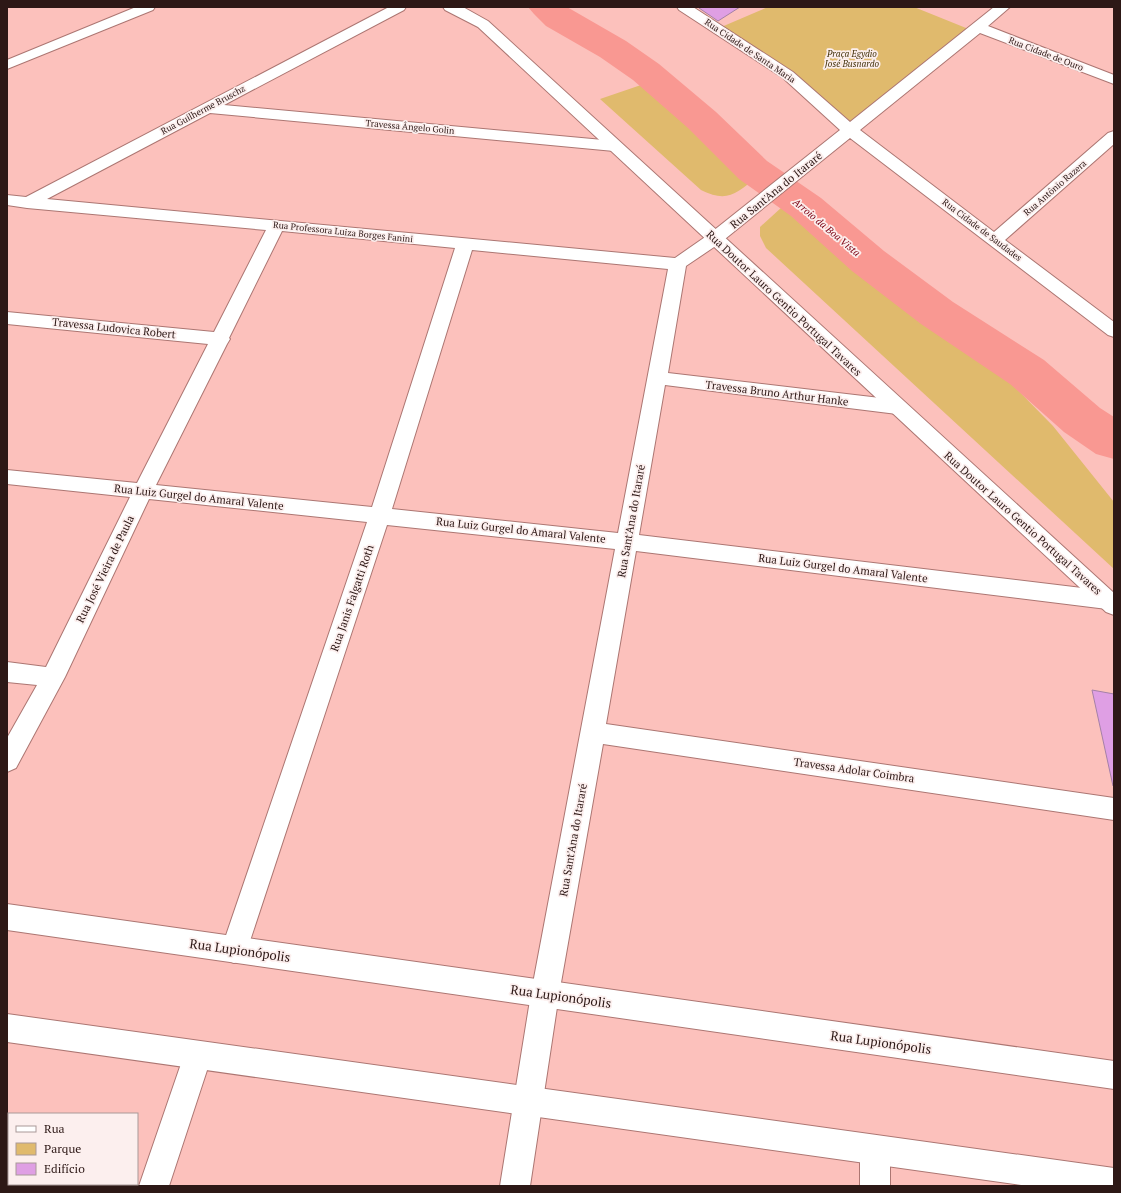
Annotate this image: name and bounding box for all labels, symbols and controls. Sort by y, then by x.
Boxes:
street label: Rua Cidade de Santa Maria [702,16,798,86]
street label: Rua Cidade de Ouro [1007,34,1085,74]
park label: Praça Egydio José Busnardo [824,48,880,70]
street label: Rua Guilherme Bruschz [159,83,247,137]
street label: Travessa Ângelo Golin [365,117,456,137]
street label: Rua Sant'Ana do Itararé [727,148,825,232]
street label: Rua Antônio Razera [1021,157,1089,219]
water label: Arroio da Boa Vista [790,195,863,259]
street label: Rua Cidade de Saudades [940,196,1024,264]
street label: Rua Professora Luiza Borges Fanini [272,219,414,245]
street label: Rua Doutor Lauro Gentio Portugal Tavares [703,227,865,379]
street label: Travessa Ludovica Robert [51,315,177,341]
street label: Travessa Bruno Arthur Hanke [705,377,850,409]
street label: Rua Doutor Lauro Gentio Portugal Tavares [941,448,1105,598]
street label: Rua Sant'Ana do Itararé [614,463,648,579]
street label: Rua Luiz Gurgel do Amaral Valente [113,481,285,513]
street label: Rua José Vieira de Paula [73,513,137,625]
street label: Rua Luiz Gurgel do Amaral Valente [435,514,607,546]
street label: Rua Janis Falgatti Roth [327,542,377,653]
street label: Rua Luiz Gurgel do Amaral Valente [758,551,929,585]
street label: Travessa Adolar Coimbra [793,755,916,785]
street label: Rua Sant'Ana do Itararé [556,782,590,898]
street label: Rua Lupionópolis [189,934,291,966]
street label: Rua Lupionópolis [510,980,612,1012]
street label: Rua Lupionópolis [830,1026,932,1058]
legend [8,1113,138,1185]
text: Rua [44,1121,65,1136]
text: Parque [44,1141,81,1156]
text: Edifício [44,1161,85,1176]

